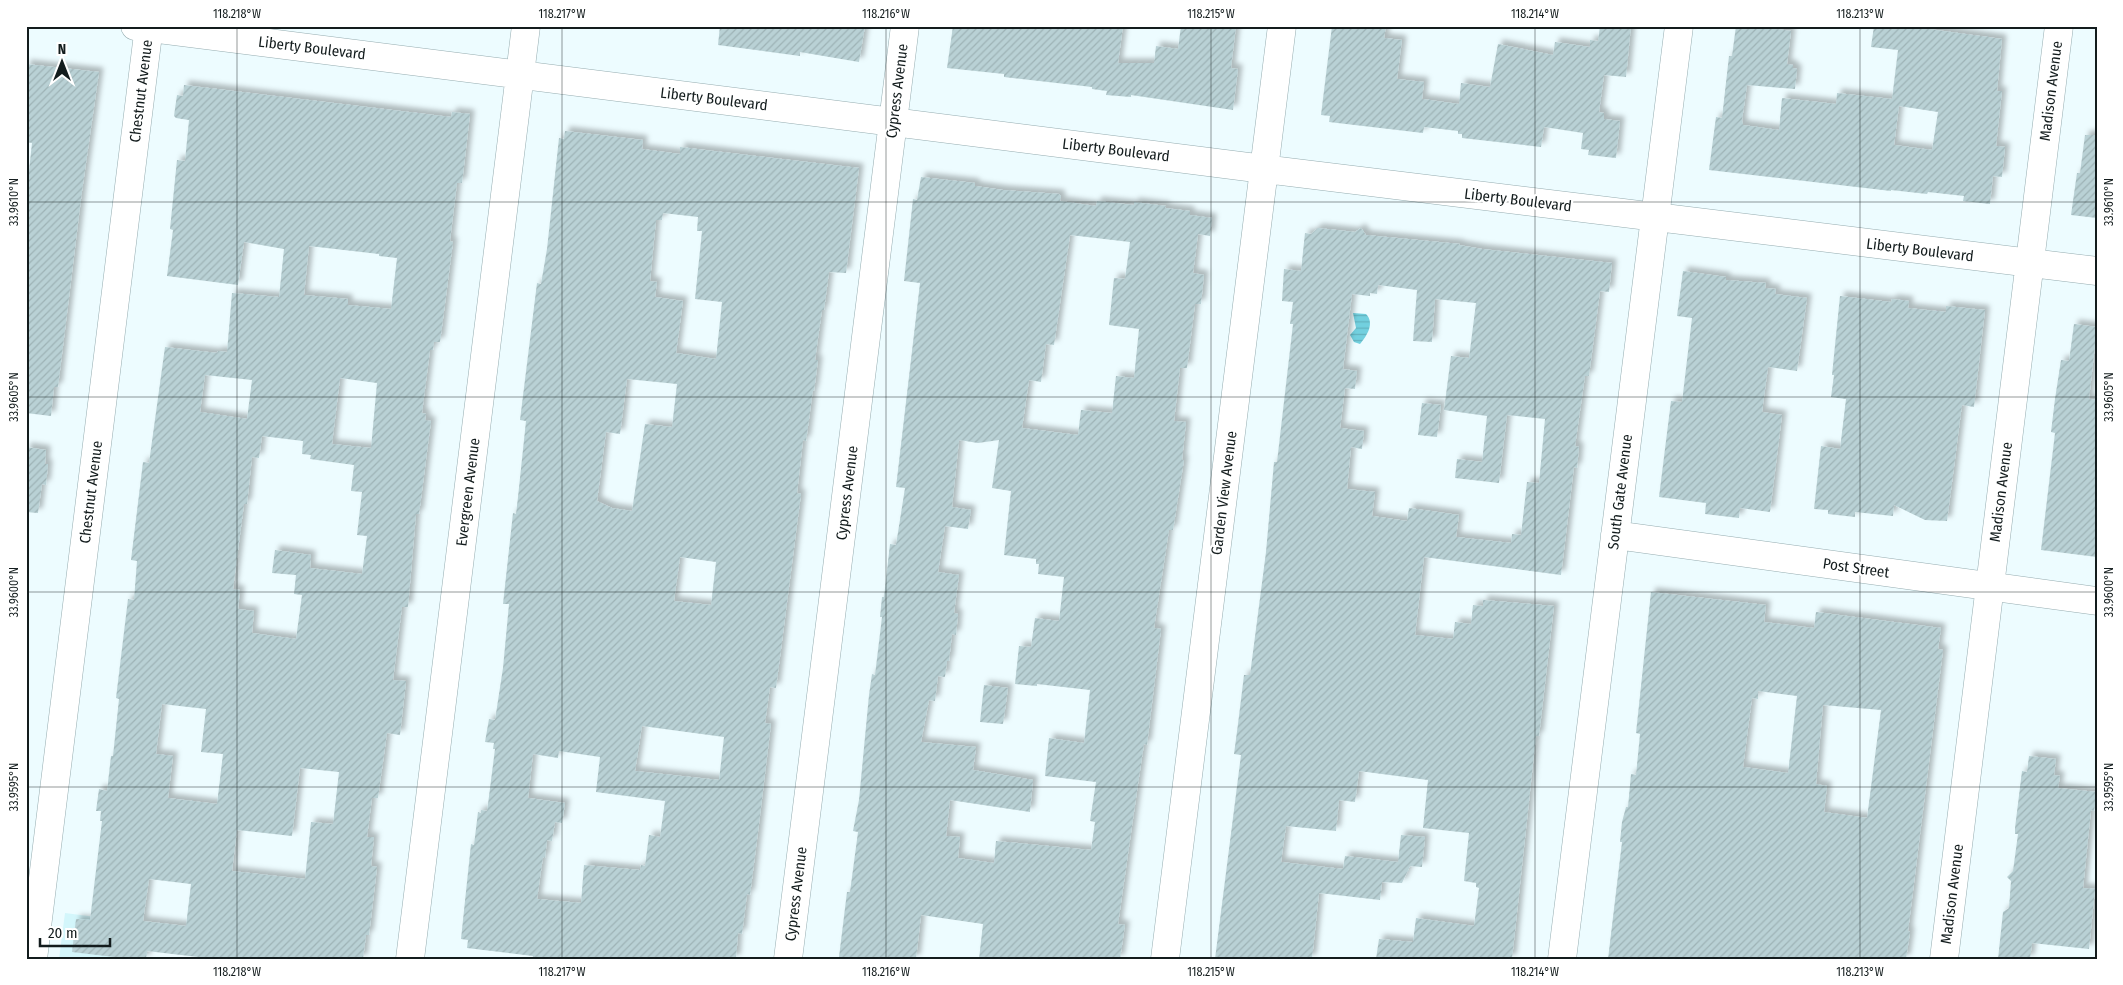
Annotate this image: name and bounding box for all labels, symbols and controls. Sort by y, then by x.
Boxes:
text: 118.218°W [213,7,261,21]
text: 118.217°W [538,7,586,21]
text: 118.216°W [862,7,910,21]
text: 118.215°W [1187,7,1235,21]
text: 118.214°W [1511,7,1559,21]
text: 118.213°W [1836,7,1884,21]
street label: Liberty Boulevard [257,32,367,64]
north arrow [38,38,88,88]
street label: Chestnut Avenue [126,39,156,143]
street label: Madison Avenue [2036,40,2066,142]
text: N [58,41,66,58]
street label: Cypress Avenue [882,43,912,139]
street label: Liberty Boulevard [659,83,769,115]
street label: Liberty Boulevard [1061,134,1171,166]
text: 33.9610°N [7,178,21,226]
text: 33.9610°N [2102,178,2116,226]
street label: Liberty Boulevard [1463,184,1573,216]
street label: Liberty Boulevard [1865,234,1975,266]
text: 33.9605°N [7,372,21,422]
text: 33.9605°N [2102,372,2116,422]
street label: Garden View Avenue [1207,430,1241,556]
street label: South Gate Avenue [1604,433,1636,551]
street label: Evergreen Avenue [452,437,484,547]
street label: Chestnut Avenue [76,440,106,544]
street label: Madison Avenue [1986,441,2016,543]
street label: Cypress Avenue [832,445,862,541]
street label: Post Street [1822,554,1891,582]
text: 33.9600°N [7,567,21,617]
text: 33.9600°N [2102,567,2116,617]
text: 33.9595°N [7,763,21,811]
text: 33.9595°N [2102,763,2116,811]
street label: Madison Avenue [1937,843,1967,945]
street label: Cypress Avenue [781,846,811,942]
scale bar [40,915,110,947]
text: 20 m [48,924,78,942]
text: 118.218°W [213,965,261,979]
text: 118.217°W [538,965,586,979]
text: 118.216°W [862,965,910,979]
text: 118.215°W [1187,965,1235,979]
text: 118.214°W [1511,965,1559,979]
text: 118.213°W [1836,965,1884,979]

